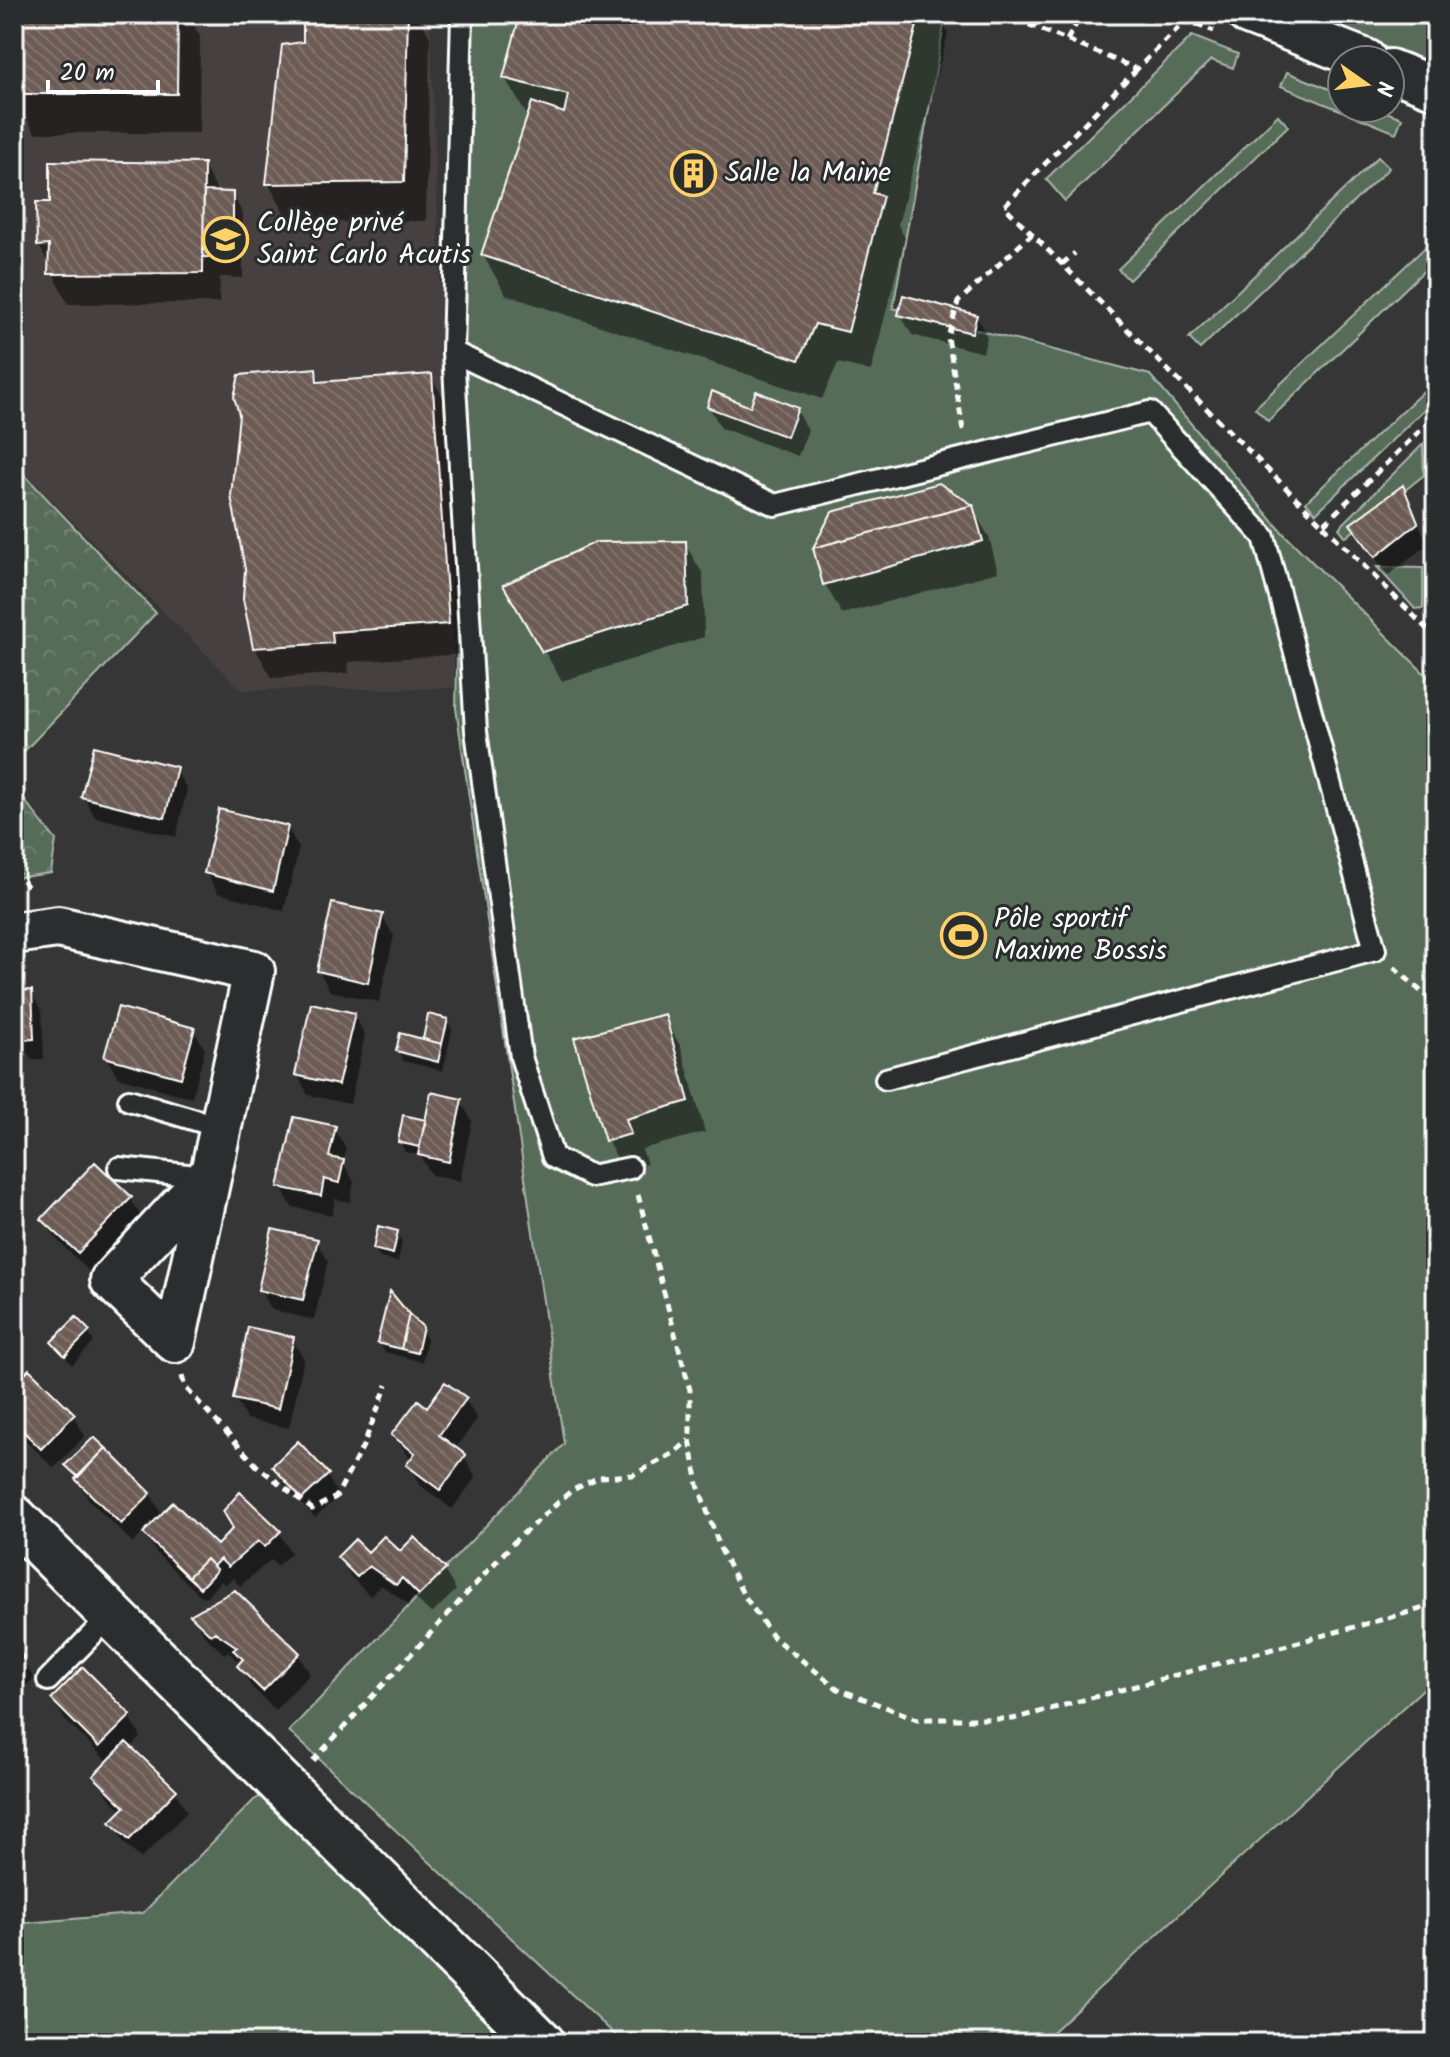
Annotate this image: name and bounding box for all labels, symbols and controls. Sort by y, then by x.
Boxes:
scale bar [48,44,158,94]
north arrow [1326,44,1406,124]
text: 20 m [60,54,115,93]
text: N [1364,77,1402,99]
building icon: Salle la Maine [670,149,718,197]
place label: Salle la Maine [725,151,892,196]
place label: Collège privé Saint Carlo Acutis [257,201,471,278]
school or university icon: Collège privé Saint Carlo Acutis [202,215,250,263]
place label: Pôle sportif Maxime Bossis [994,897,1167,974]
sports icon: Pôle sportif Maxime Bossis [939,911,987,959]

